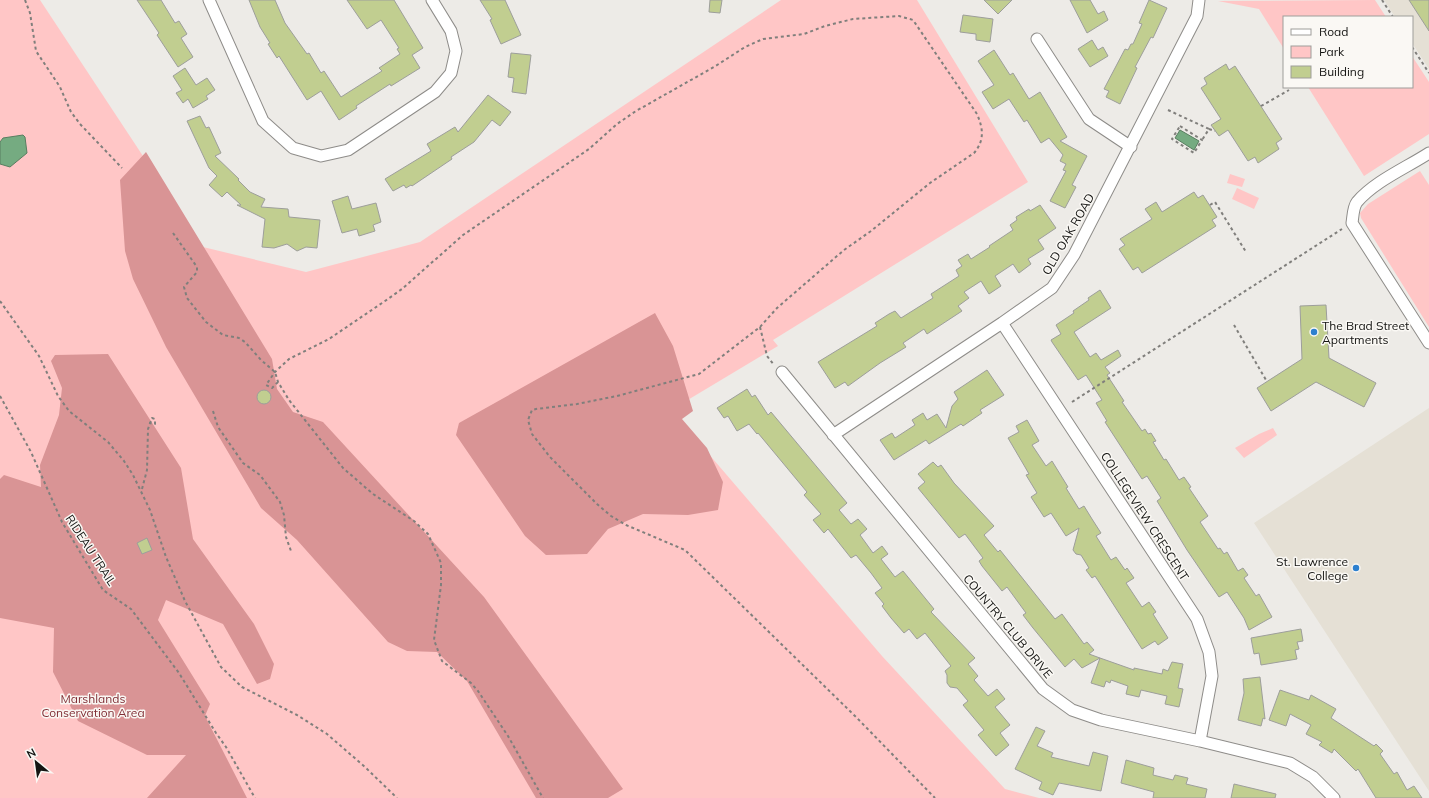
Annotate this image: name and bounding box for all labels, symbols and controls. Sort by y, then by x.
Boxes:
legend [1283,16,1413,88]
text: Road [1319,24,1348,39]
text: Park [1319,44,1345,59]
text: Building [1319,64,1364,79]
street label: OLD OAK ROAD [1039,191,1097,277]
place label: The Brad Street Apartments [1322,318,1409,347]
marker: The Brad Street Apartments [1309,327,1319,337]
street label: COLLEGEVIEW CRESCENT [1098,449,1193,584]
street label: RIDEAU TRAIL [62,512,120,589]
place label: St. Lawrence College [1276,554,1348,583]
marker: St. Lawrence College [1351,563,1361,573]
street label: COUNTRY CLUB DRIVE [960,571,1056,681]
park label: Marshlands Conservation Area [41,691,145,720]
north arrow [16,742,56,782]
text: N [24,745,38,761]

